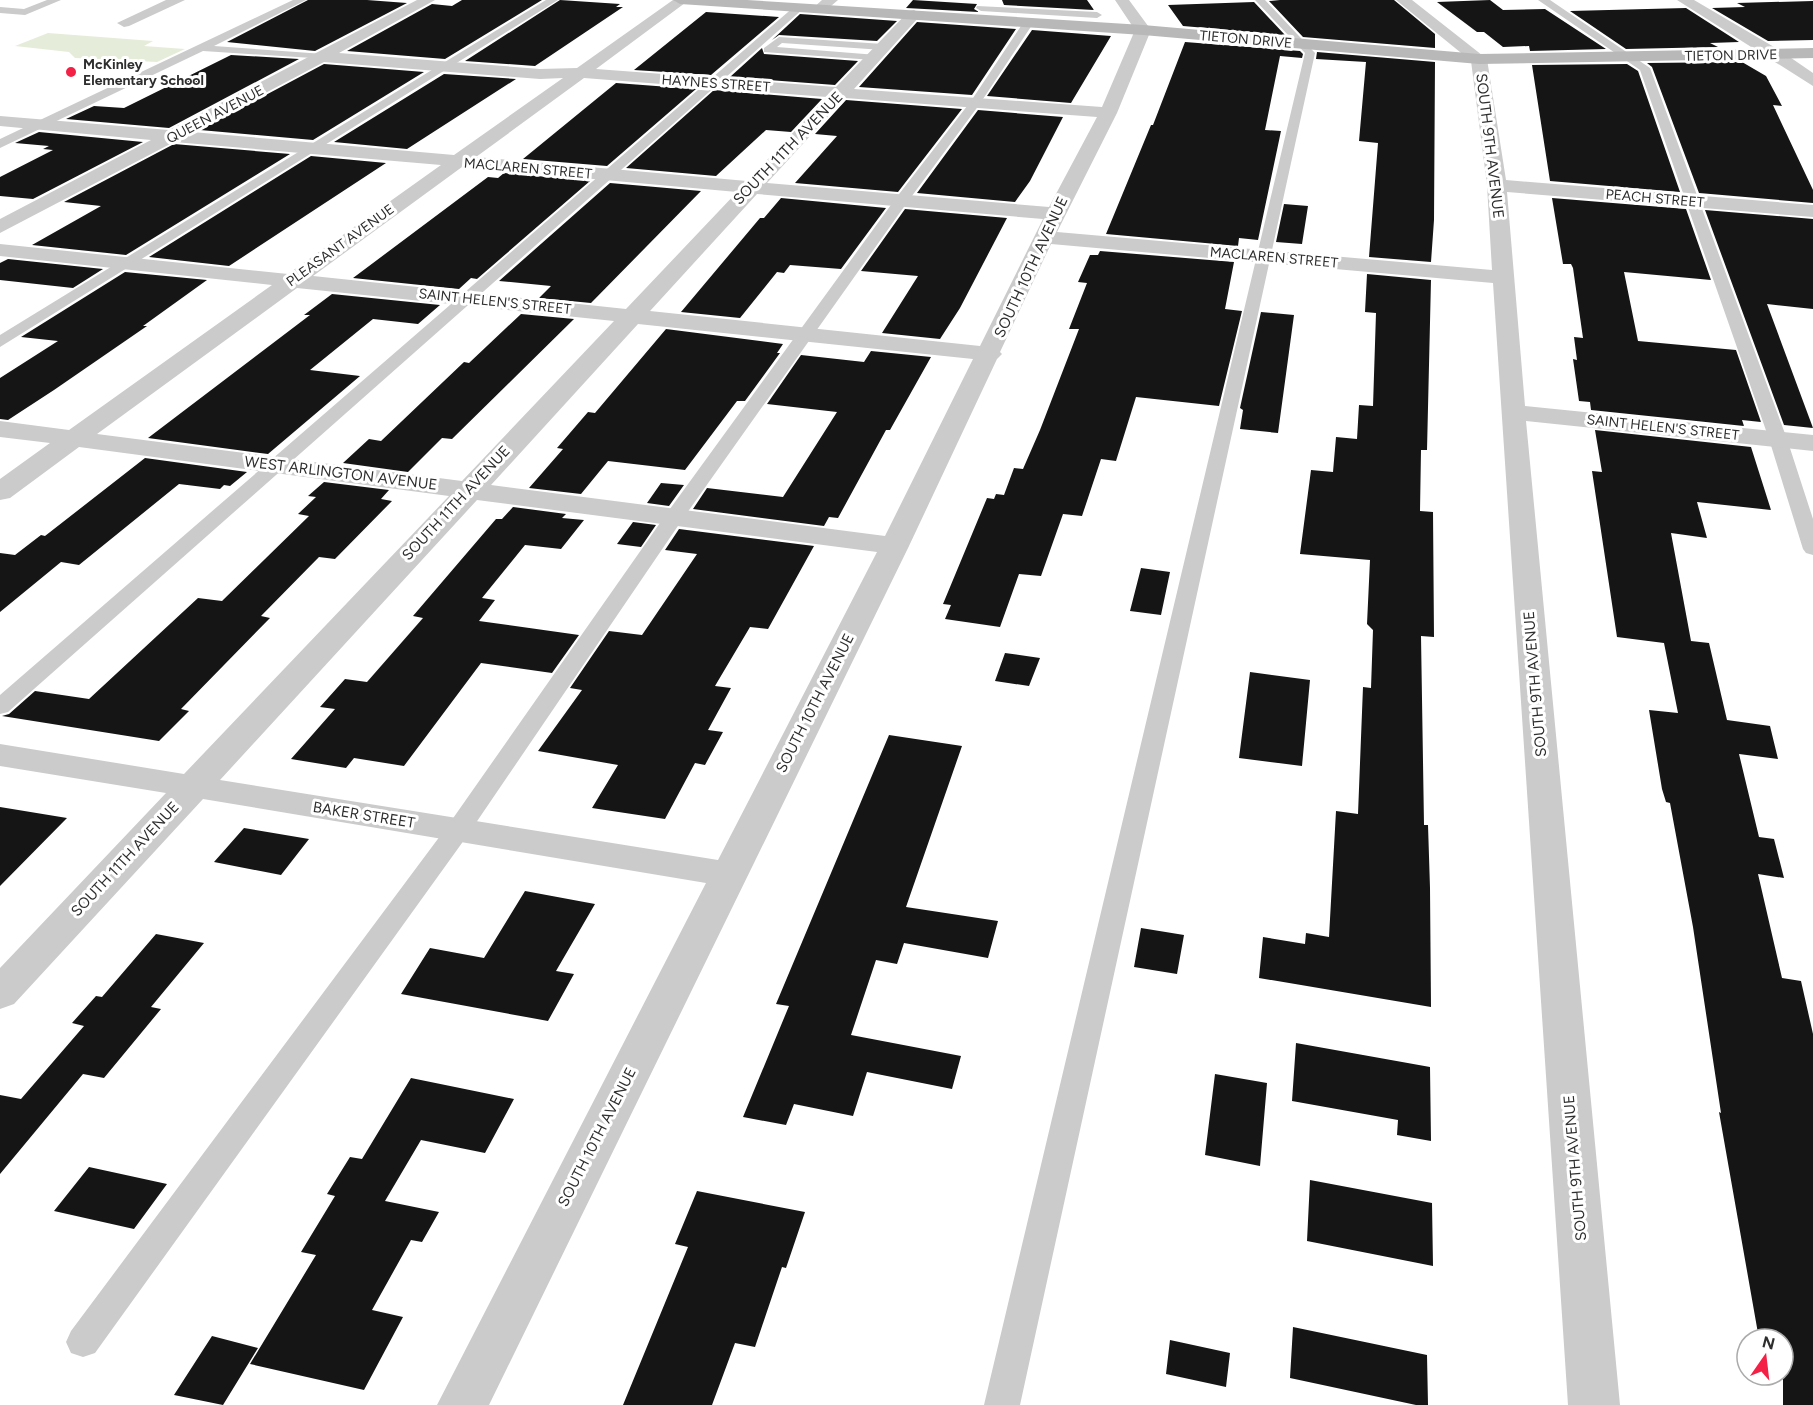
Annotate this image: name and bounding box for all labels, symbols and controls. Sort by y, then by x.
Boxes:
street label: TIETON DRIVE [1199,27,1293,52]
street label: TIETON DRIVE [1684,46,1778,65]
place label: McKinley Elementary School [83,56,204,89]
marker: McKinley Elementary School [64,65,78,79]
street label: HAYNES STREET [661,71,771,96]
street label: SOUTH 9TH AVENUE [1472,72,1508,220]
street label: QUEEN AVENUE [164,82,267,147]
street label: SOUTH 11TH AVENUE [729,88,847,208]
street label: MACLAREN STREET [463,154,593,183]
street label: PEACH STREET [1605,186,1705,211]
street label: SOUTH 10TH AVENUE [990,194,1072,340]
street label: PLEASANT AVENUE [283,201,398,290]
street label: MACLAREN STREET [1209,243,1339,272]
street label: SAINT HELEN'S STREET [418,285,572,318]
street label: SAINT HELEN'S STREET [1586,411,1740,444]
street label: SOUTH 11TH AVENUE [398,442,514,564]
street label: WEST ARLINGTON AVENUE [244,452,438,494]
street label: SOUTH 9TH AVENUE [1520,610,1550,758]
street label: SOUTH 10TH AVENUE [772,631,858,775]
street label: SOUTH 11TH AVENUE [67,798,183,920]
street label: BAKER STREET [312,798,417,832]
street label: SOUTH 10TH AVENUE [554,1065,640,1209]
street label: SOUTH 9TH AVENUE [1560,1094,1590,1242]
north arrow [1735,1327,1795,1387]
text: N [1760,1332,1777,1354]

